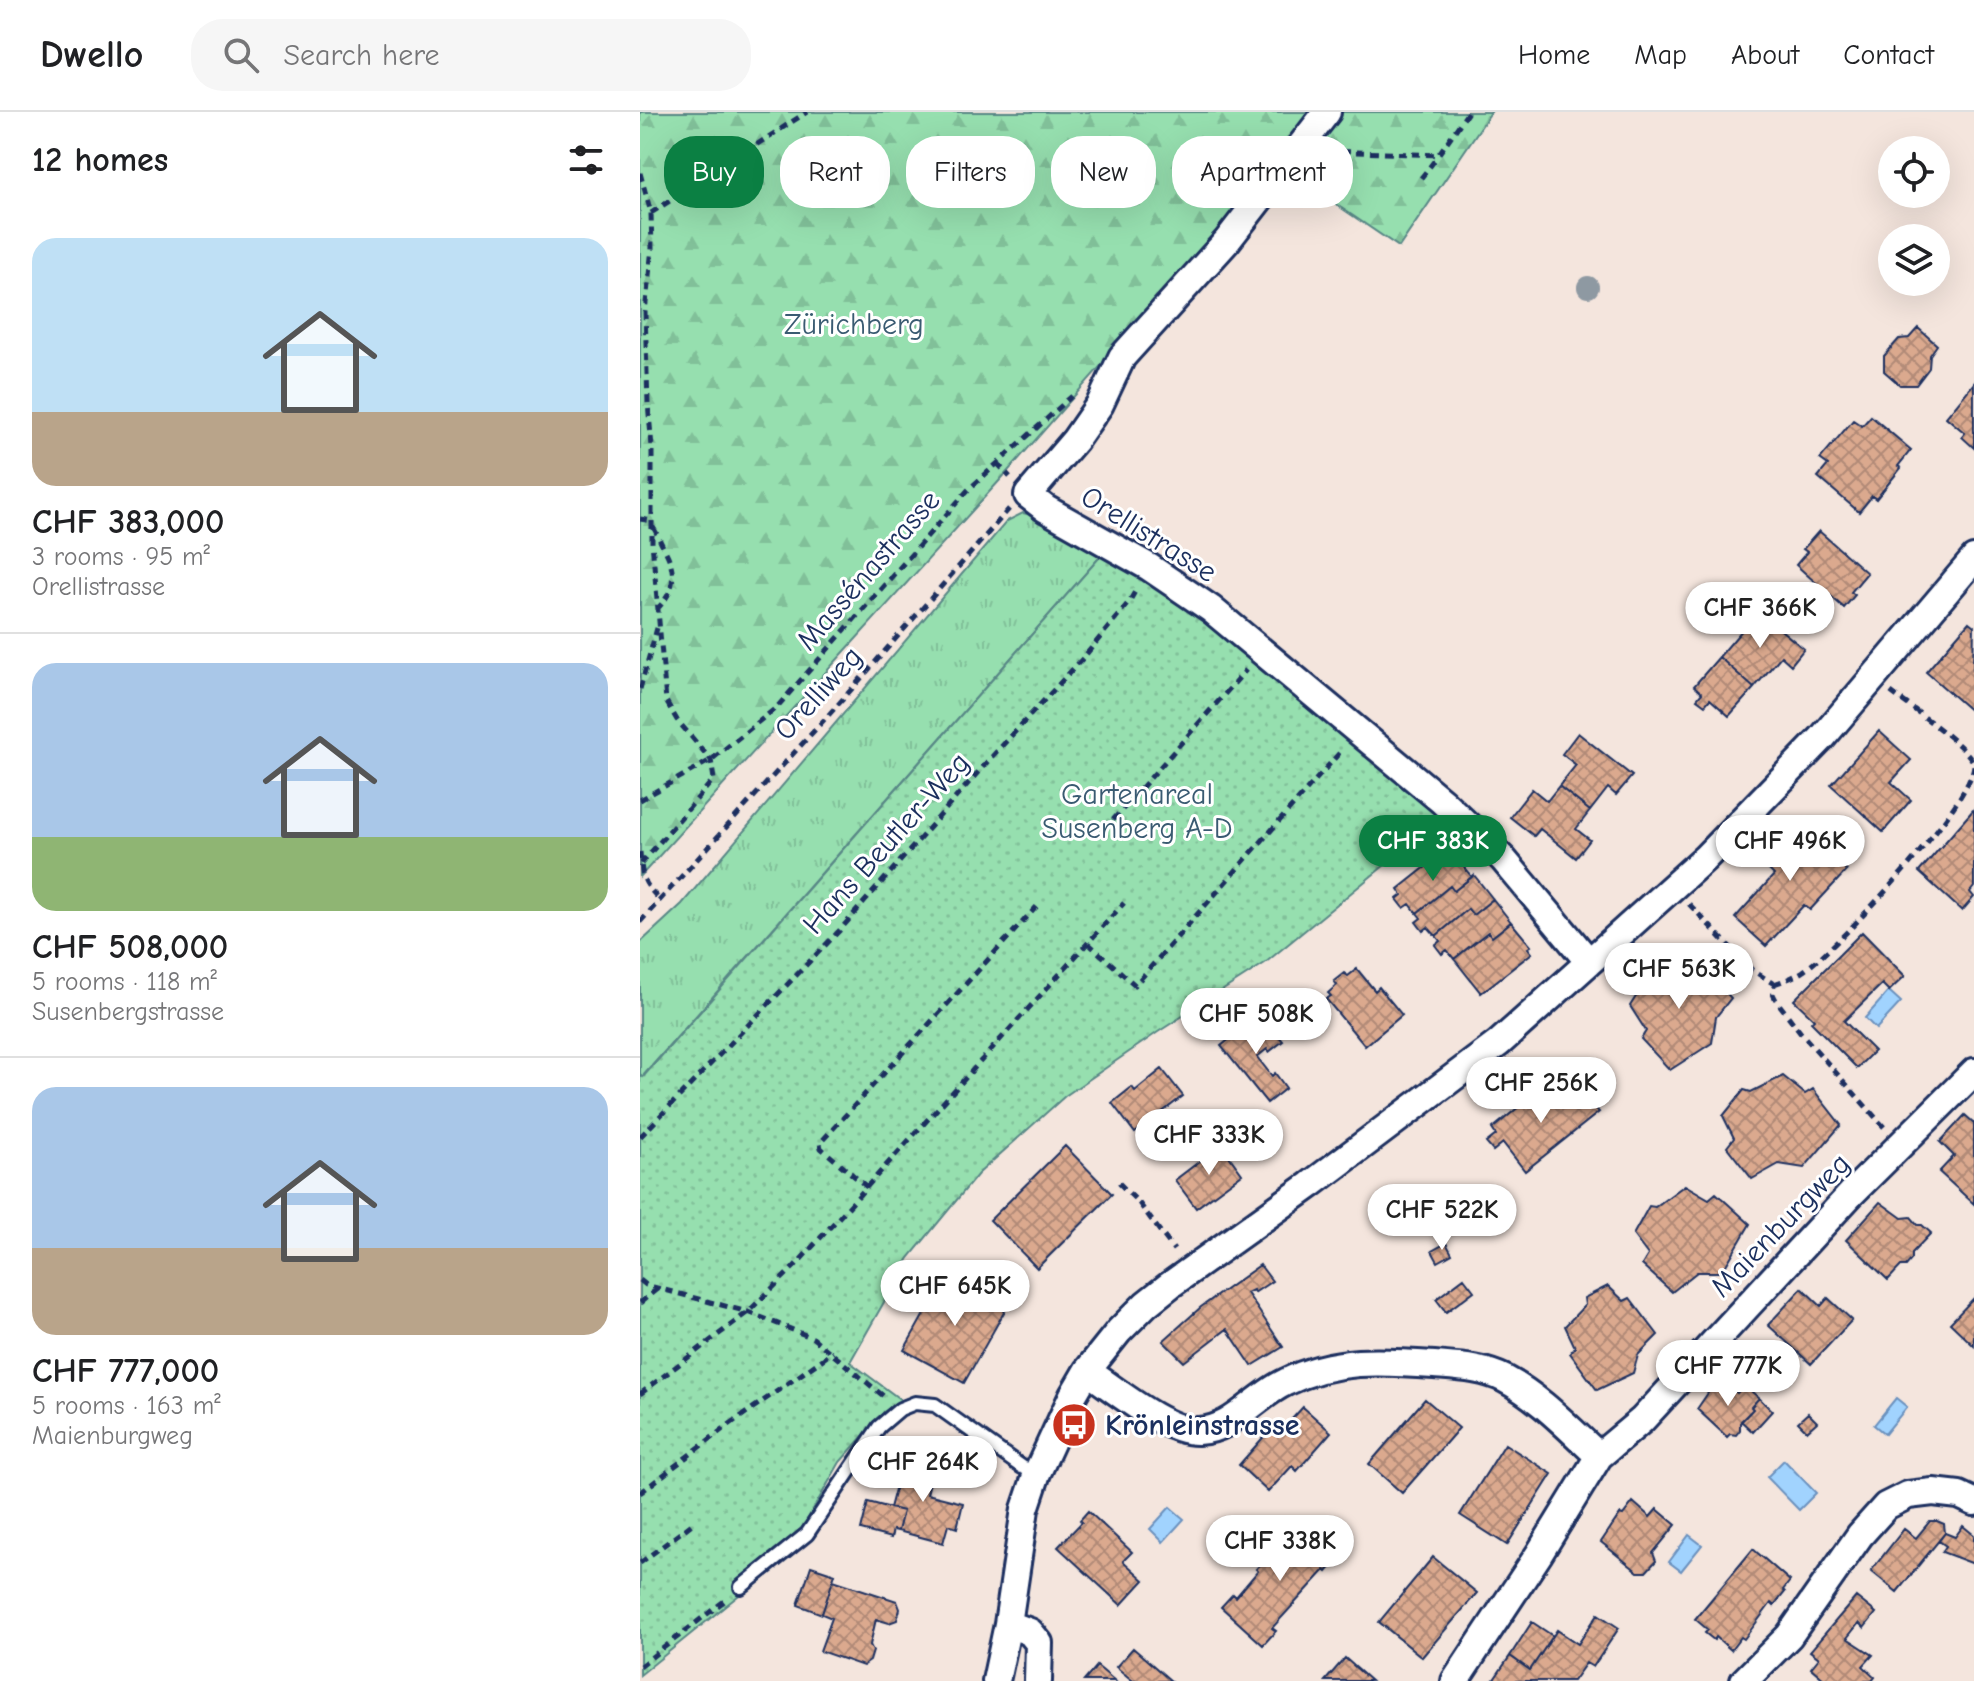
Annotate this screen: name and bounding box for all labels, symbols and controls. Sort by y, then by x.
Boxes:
search box [191,19,751,91]
text: Dwello [40,33,143,77]
icon: search [219,33,263,77]
text: Search here [283,38,440,73]
text: Home [1518,39,1590,71]
text: Map [1634,39,1687,71]
text: About [1731,39,1799,71]
text: Contact [1843,39,1934,71]
chip: Buy [664,136,764,208]
chip: Rent [780,136,890,208]
chip: Filters [906,136,1035,208]
chip: New [1051,136,1156,208]
chip: Apartment [1172,136,1353,208]
map controls [1878,136,1950,296]
button: locate [1878,136,1950,208]
icon: filters [564,138,608,182]
text: 12 homes [32,140,168,180]
button: layers [1878,224,1950,296]
icon: home [248,290,392,434]
park label: Zürichberg [784,307,924,342]
street label: Orellistrasse [1074,479,1223,590]
street label: Massénastrasse [789,483,947,657]
text: CHF 383,000 [32,502,224,542]
text: 3 rooms · 95 m² [32,542,210,572]
text: Orellistrasse [32,572,165,602]
pin: CHF 366K [1677,582,1843,650]
text: CHF 366K [1703,593,1817,623]
street label: Orelliweg [767,639,870,747]
icon: home [248,715,392,859]
street label: Hans Beutler-Weg [796,745,977,941]
park label: Gartenareal Susenberg A-D [1041,777,1233,846]
pin: CHF 383K [1350,815,1516,883]
pin: CHF 496K [1707,815,1873,883]
text: CHF 383K [1377,826,1489,856]
text: CHF 496K [1734,826,1846,856]
text: CHF 508,000 [32,927,228,967]
pin: CHF 563K [1596,943,1762,1011]
text: CHF 563K [1622,954,1736,984]
text: 5 rooms · 118 m² [32,967,217,997]
pin: CHF 508K [1173,988,1339,1056]
text: Susenbergstrasse [32,997,224,1027]
text: CHF 508K [1198,999,1314,1029]
pin: CHF 256K [1458,1057,1624,1125]
text: CHF 256K [1484,1068,1598,1098]
pin: CHF 333K [1126,1109,1292,1177]
text: CHF 333K [1153,1120,1265,1150]
icon: home [248,1139,392,1283]
street label: Maienburgweg [1703,1146,1857,1304]
pin: CHF 522K [1359,1184,1525,1252]
text: CHF 522K [1386,1195,1498,1225]
pin: CHF 645K [872,1260,1038,1328]
text: CHF 645K [899,1271,1011,1301]
pin: CHF 777K [1645,1340,1811,1408]
text: CHF 777,000 [32,1351,219,1391]
text: CHF 777K [1674,1351,1782,1381]
text: 5 rooms · 163 m² [32,1391,221,1421]
bus stop icon: Krönleinstrasse [1050,1401,1098,1449]
place label: Krönleinstrasse [1105,1408,1300,1443]
text: Maienburgweg [32,1421,193,1451]
pin: CHF 264K [840,1436,1006,1504]
text: CHF 264K [867,1447,979,1477]
pin: CHF 338K [1197,1515,1363,1583]
text: CHF 338K [1224,1526,1336,1556]

